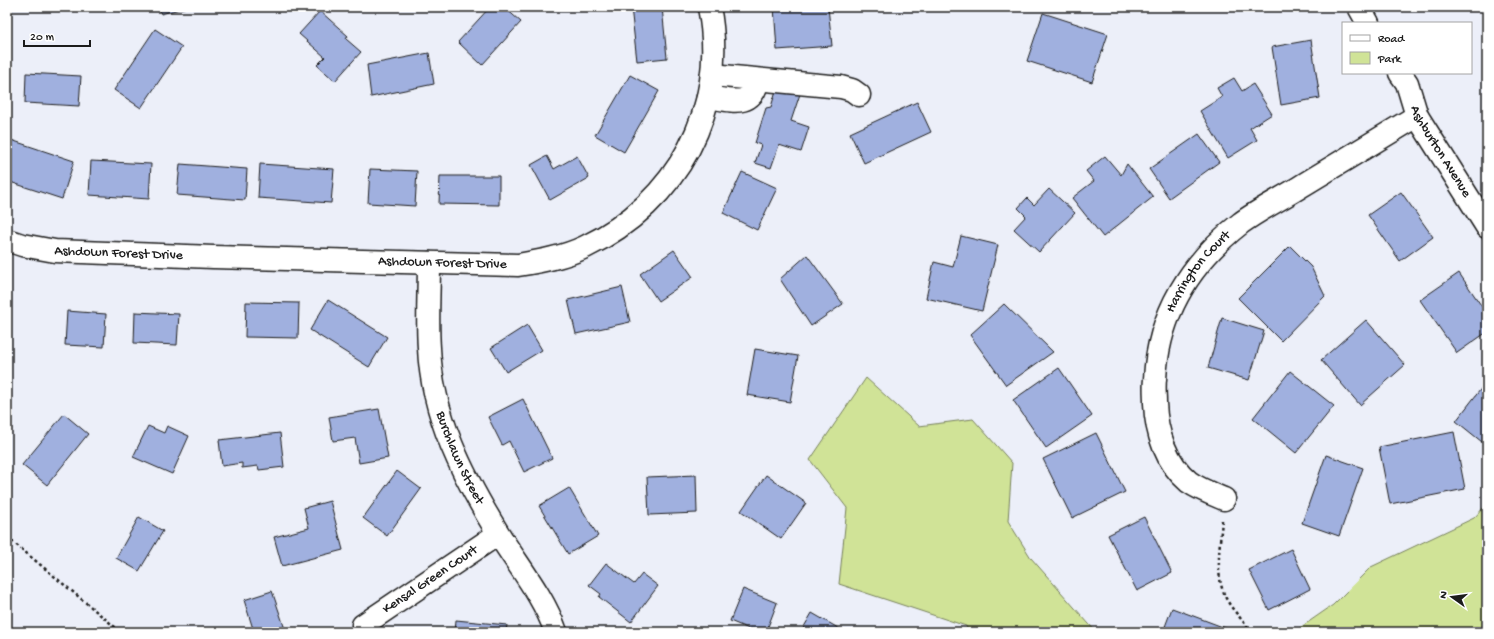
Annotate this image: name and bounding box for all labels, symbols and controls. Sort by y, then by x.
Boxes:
scale bar [24,22,90,48]
legend [1342,22,1472,74]
text: 20 m [30,31,55,45]
text: Road [1378,33,1405,47]
text: Park [1377,53,1403,67]
street label: Ashburton Avenue [1406,104,1475,201]
street label: Harrington Court [1162,226,1235,315]
street label: Ashdown Forest Drive [54,242,184,264]
street label: Ashdown Forest Drive [378,253,508,273]
street label: Burchlawn Street [432,408,488,508]
street label: Kensal Green Court [379,541,482,618]
north arrow [1432,577,1472,617]
text: N [1438,590,1451,600]

